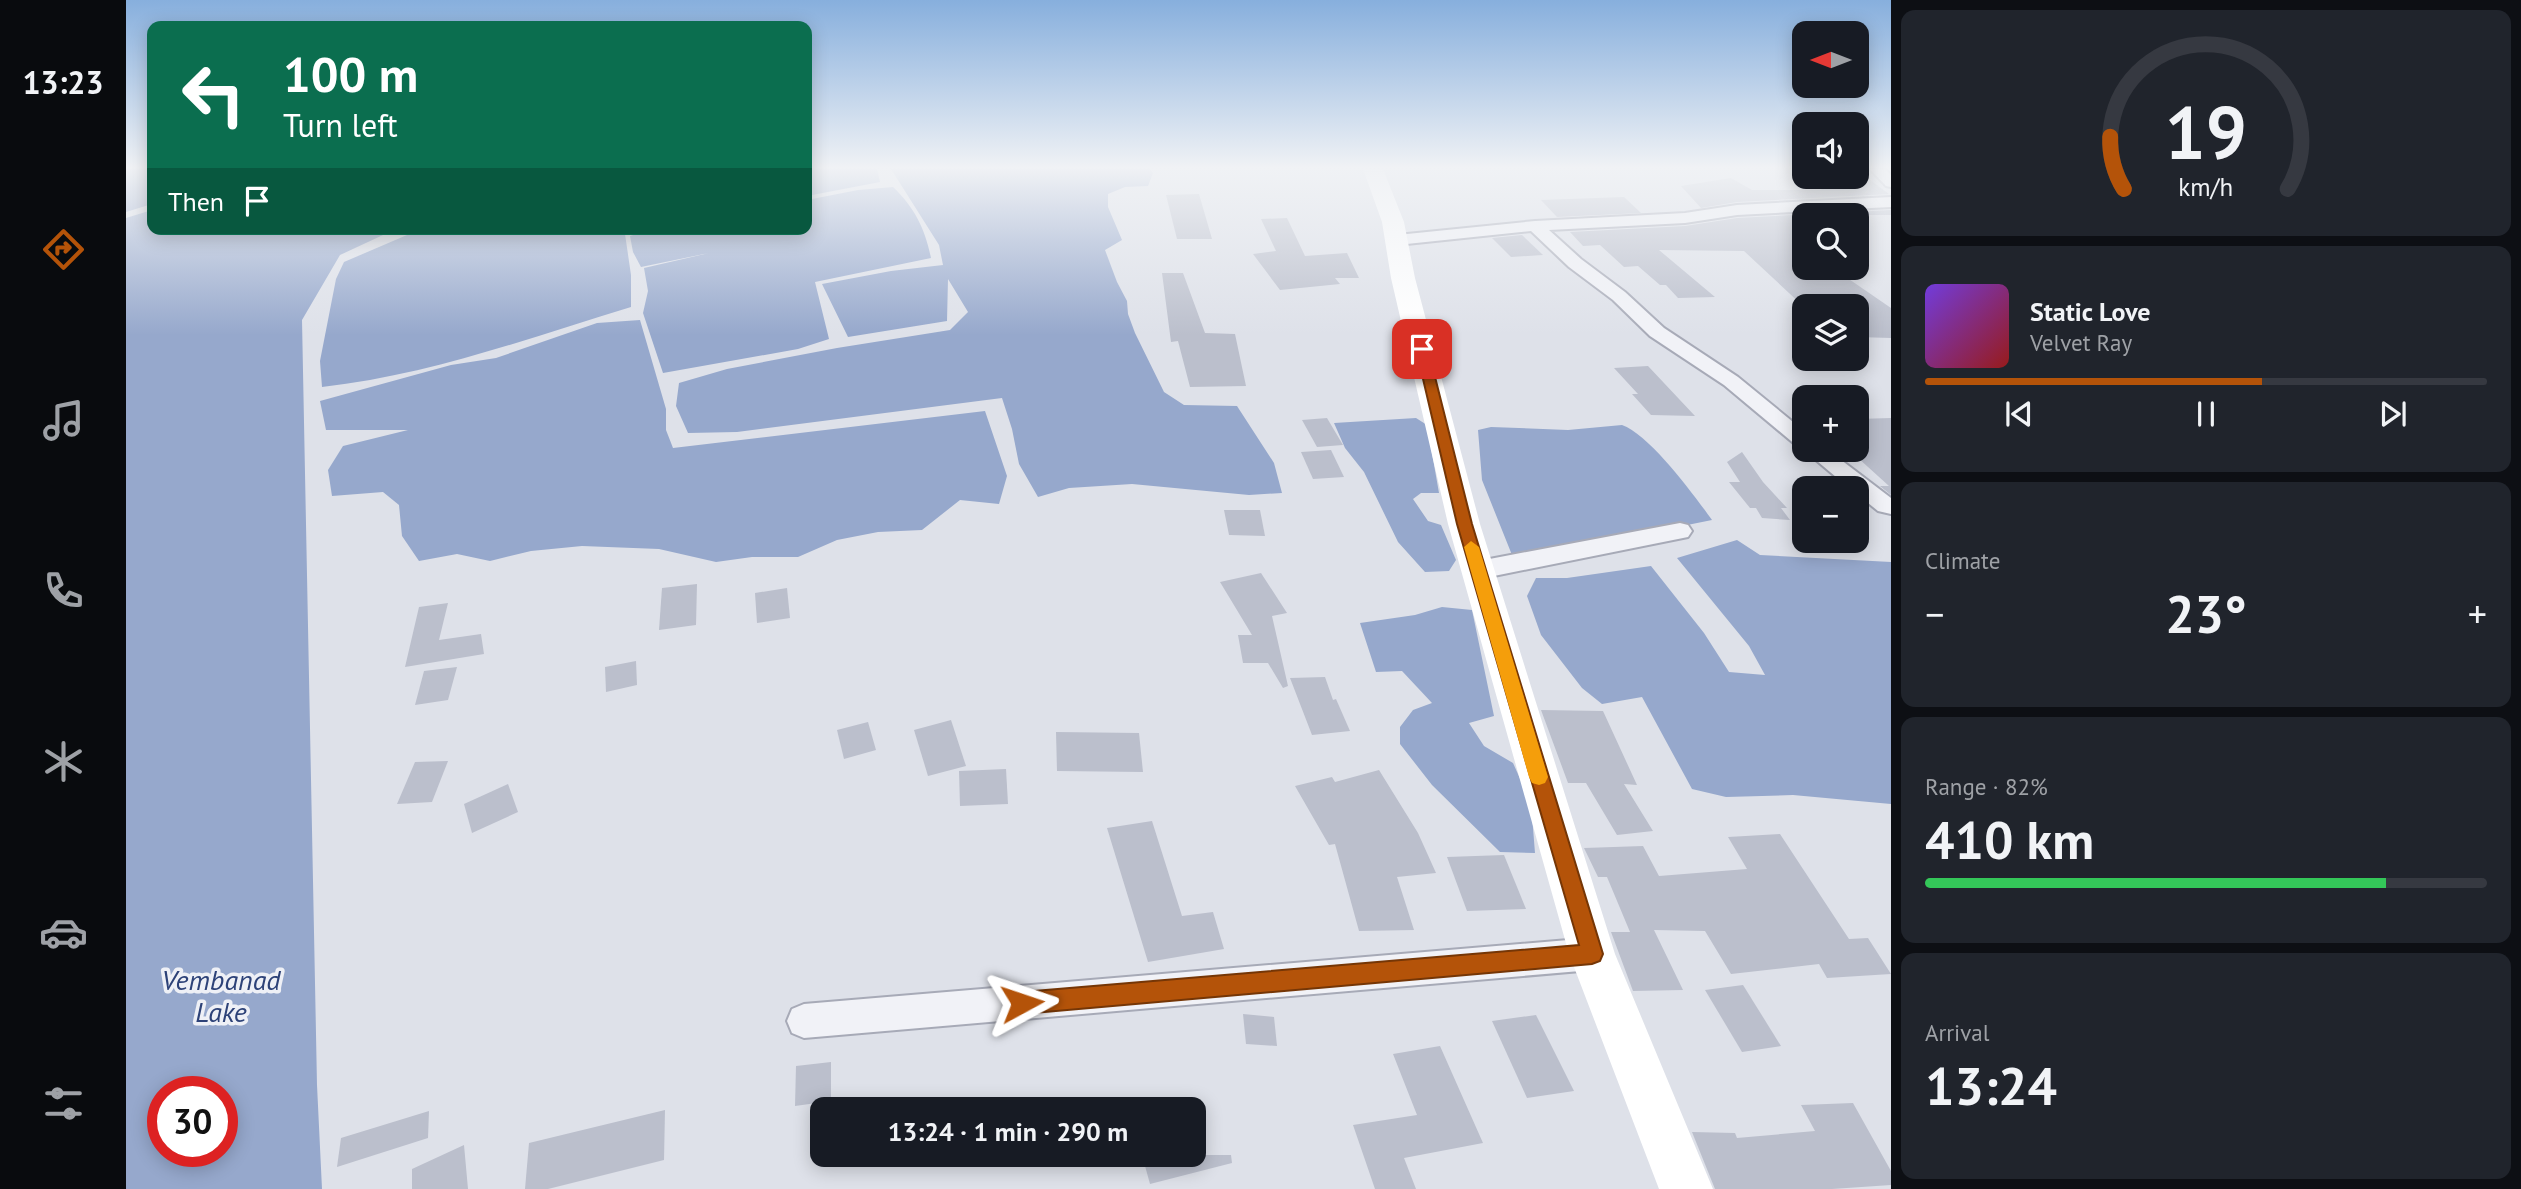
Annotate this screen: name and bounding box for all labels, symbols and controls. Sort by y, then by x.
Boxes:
north arrow [1792,21,1869,98]
map controls [1792,21,1869,553]
text: 100 m [283,42,418,106]
icon: left [168,49,259,140]
text: 13:23 [22,61,104,103]
text: 19 [2165,85,2247,179]
text: Turn left [283,104,398,146]
button: sound [1792,112,1869,189]
text: km/h [2179,171,2233,203]
icon: arrive [238,182,276,220]
text: Then [168,185,224,218]
button: search [1792,203,1869,280]
icon: directions [39,225,88,274]
button: layers [1792,294,1869,371]
text: Static Love [2030,295,2151,328]
pin [1392,319,1452,379]
text: Velvet Ray [2030,328,2132,357]
icon: arrive [1403,330,1441,368]
button: + [1792,385,1869,462]
icon: previous [2000,395,2038,433]
icon: pause [2187,395,2225,433]
icon: next [2374,395,2412,433]
icon: music [39,396,88,445]
button: − [1792,476,1869,553]
text: Climate [1925,546,2000,575]
icon: phone [39,566,88,615]
text: 23° [2165,580,2247,647]
text: − [1925,589,1944,638]
text: + [2468,589,2487,638]
icon: climate [39,737,88,786]
text: Range · 82% [1925,772,2048,801]
text: 410 km [1925,806,2094,873]
icon: car [39,908,88,957]
water label: Vembanad Lake [161,961,281,1030]
position arrow [985,966,1059,1040]
text: Arrival [1925,1018,1989,1047]
text: 13:24 [1925,1052,2057,1119]
speed limit sign: 30 [147,1076,238,1167]
icon: filters [39,1079,88,1128]
text: 13:24 · 1 min · 290 m [888,1115,1128,1148]

